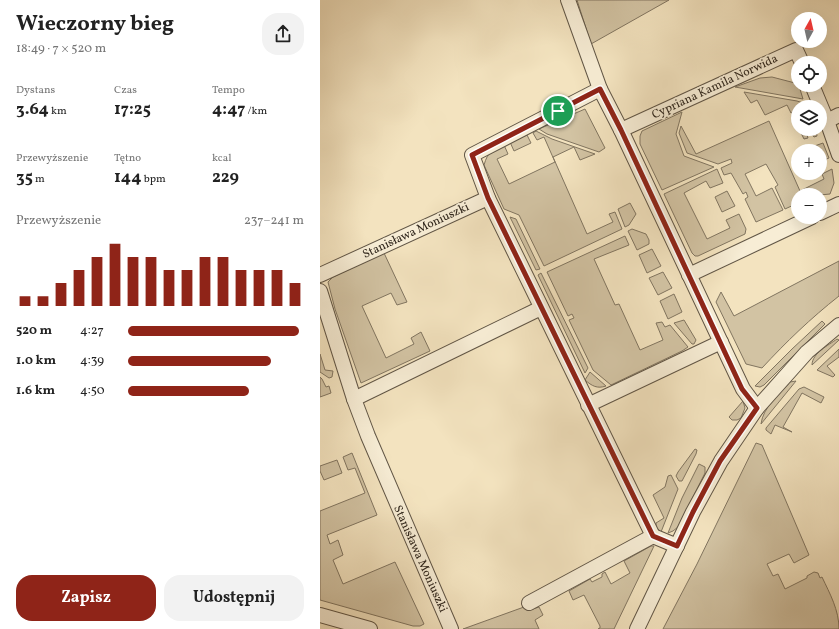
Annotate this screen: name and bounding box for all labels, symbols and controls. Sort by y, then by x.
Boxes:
text: Wieczorny bieg [16,9,174,40]
north arrow [791,12,827,48]
map controls [791,12,827,224]
button: share [262,13,304,55]
text: 18:49 · 7 × 520 m [16,40,106,58]
street label: Cypriana Kamila Norwida [649,51,781,123]
button: locate [791,56,827,92]
text: Dystans [16,83,55,98]
text: Czas [114,83,137,98]
text: Tempo [212,83,245,98]
pin [541,94,575,128]
text: 3.64 [16,98,49,121]
text: 17:25 [114,98,151,121]
text: 4:47 [212,98,245,121]
icon: arrive [547,100,569,122]
button: layers [791,100,827,136]
text: km [49,104,67,119]
text: /km [245,104,267,119]
button: + [791,144,827,180]
text: Przewyższenie [16,151,88,166]
text: Tętno [114,151,141,166]
text: kcal [212,151,232,166]
text: 35 [16,166,33,189]
text: 144 [114,166,141,189]
text: 229 [212,166,239,189]
text: m [33,172,45,187]
text: bpm [141,172,166,187]
button: − [791,188,827,224]
street label: Stanisława Moniuszki [360,199,472,263]
text: Przewyższenie [16,212,101,230]
text: 237–241 m [244,212,304,230]
text: 520 m [16,322,52,340]
text: 4:27 [80,322,104,340]
text: 1.0 km [16,352,56,370]
text: 4:39 [80,352,104,370]
text: 1.6 km [16,382,55,400]
text: 4:50 [80,382,105,400]
street label: Stanisława Moniuszki [389,503,451,615]
button: Zapisz [16,575,156,621]
button: Udostępnij [164,575,304,621]

